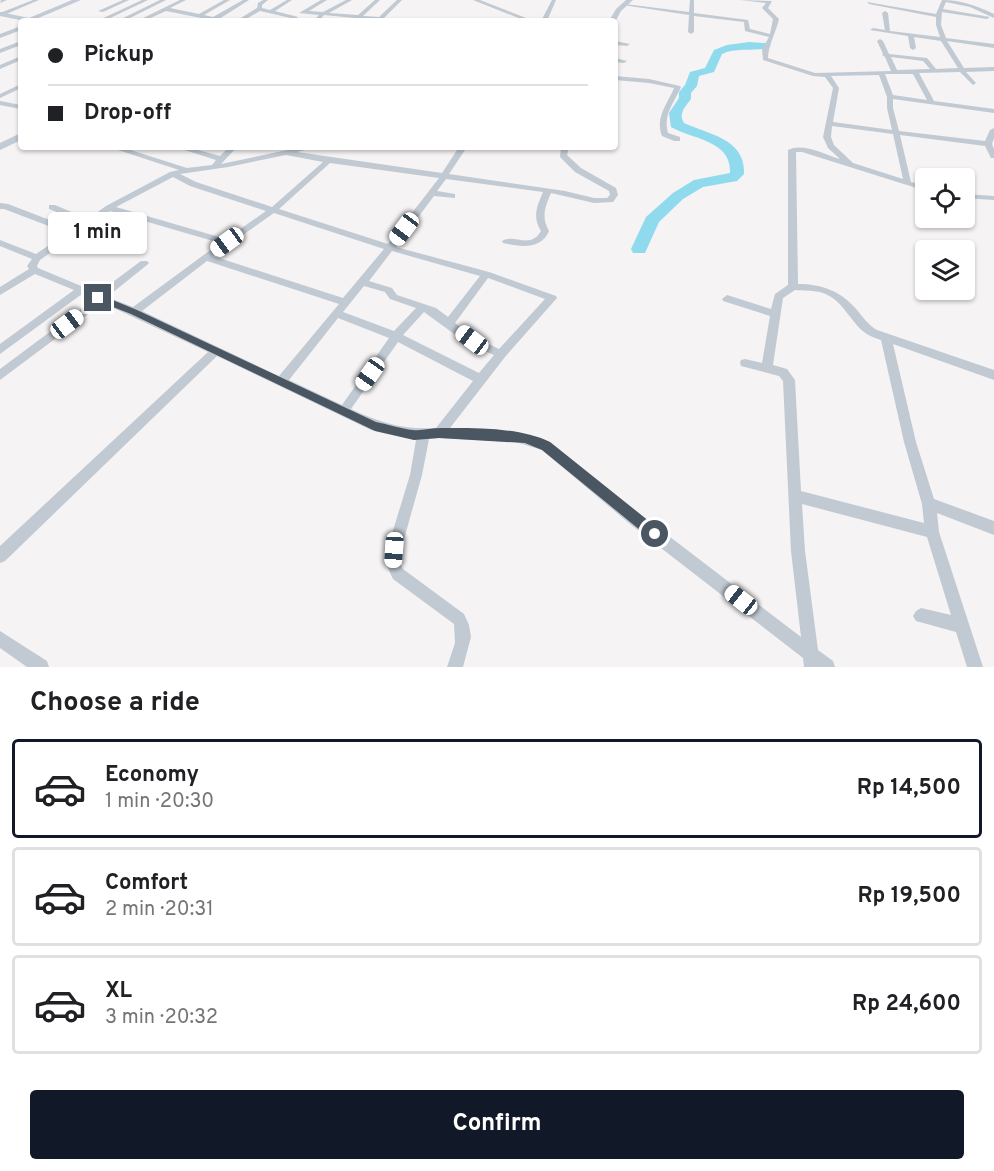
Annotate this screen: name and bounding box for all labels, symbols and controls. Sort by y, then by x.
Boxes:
text: Pickup [84,42,154,69]
text: Drop-off [84,100,171,127]
map controls [915,168,975,300]
button: locate [915,168,975,228]
car [386,209,422,249]
callout: 1 min [48,211,148,253]
text: 1 min [73,220,122,246]
car [207,224,247,260]
button: layers [915,240,975,300]
route end [84,284,111,311]
car [47,306,87,342]
car [452,322,492,358]
car [352,354,388,394]
route start [641,520,668,547]
car [384,531,404,569]
car [721,582,761,618]
text: Choose a ride [30,686,200,720]
icon: car [33,762,87,816]
text: Economy [105,762,199,789]
text: Rp 14,500 [857,775,961,802]
text: 1 min · 20:30 [105,789,214,815]
icon: car [33,870,87,924]
text: Comfort [105,870,188,897]
text: Rp 19,500 [857,883,961,910]
text: 2 min · 20:31 [105,897,214,923]
icon: car [33,978,87,1032]
text: XL [105,978,132,1005]
text: Rp 24,600 [852,991,961,1018]
text: 3 min · 20:32 [105,1005,218,1031]
button: Confirm [30,1090,964,1159]

